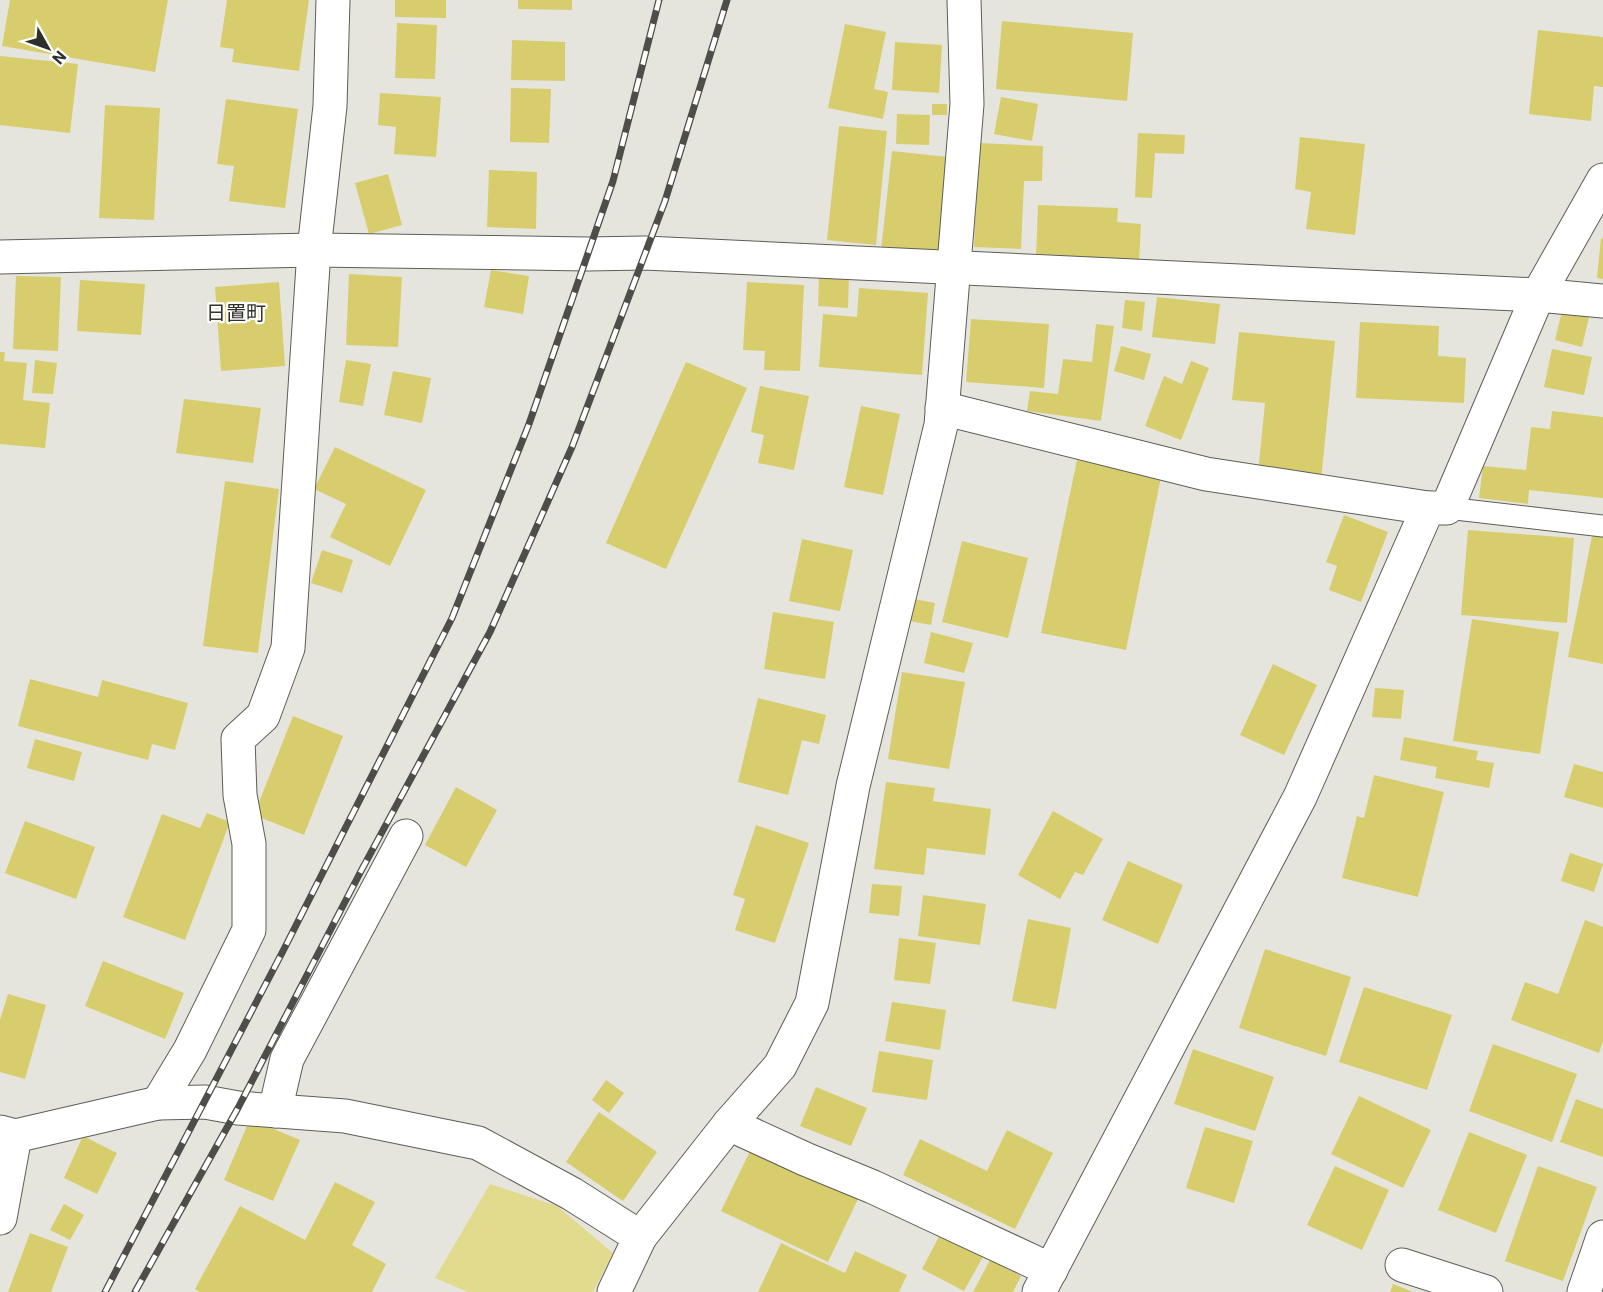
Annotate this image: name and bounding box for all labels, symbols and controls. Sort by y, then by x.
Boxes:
north arrow [18,18,78,78]
text: N [48,47,70,68]
district label: 日置町 [206,301,266,325]

